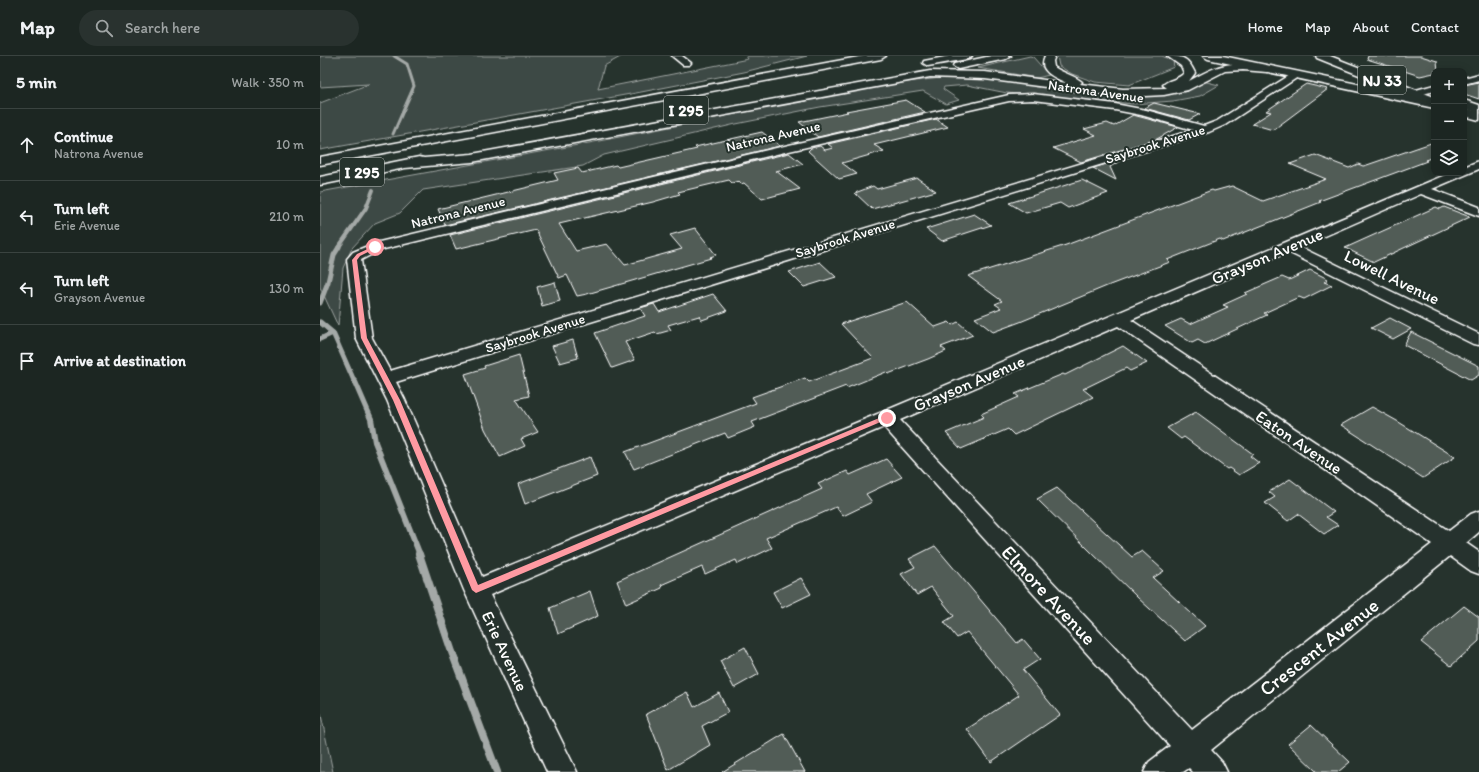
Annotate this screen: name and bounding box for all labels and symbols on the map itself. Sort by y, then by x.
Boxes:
road number: NJ 33 [1358,66,1406,94]
street label: Natrona Avenue [1047,76,1145,107]
road number: I 295 [664,96,708,124]
street label: Natrona Avenue [724,117,822,156]
street label: Saybrook Avenue [1103,121,1207,168]
road number: I 295 [340,158,384,186]
street label: Natrona Avenue [409,193,507,232]
street label: Saybrook Avenue [793,215,897,262]
street label: Grayson Avenue [1208,224,1326,288]
route start [366,238,384,256]
street label: Lowell Avenue [1341,245,1443,309]
street label: Saybrook Avenue [483,310,587,357]
street label: Grayson Avenue [910,351,1028,415]
street label: Eaton Avenue [1252,406,1346,478]
route end [878,409,896,427]
street label: Elmore Avenue [997,540,1101,650]
street label: Crescent Avenue [1255,593,1383,701]
street label: Erie Avenue [478,608,532,694]

